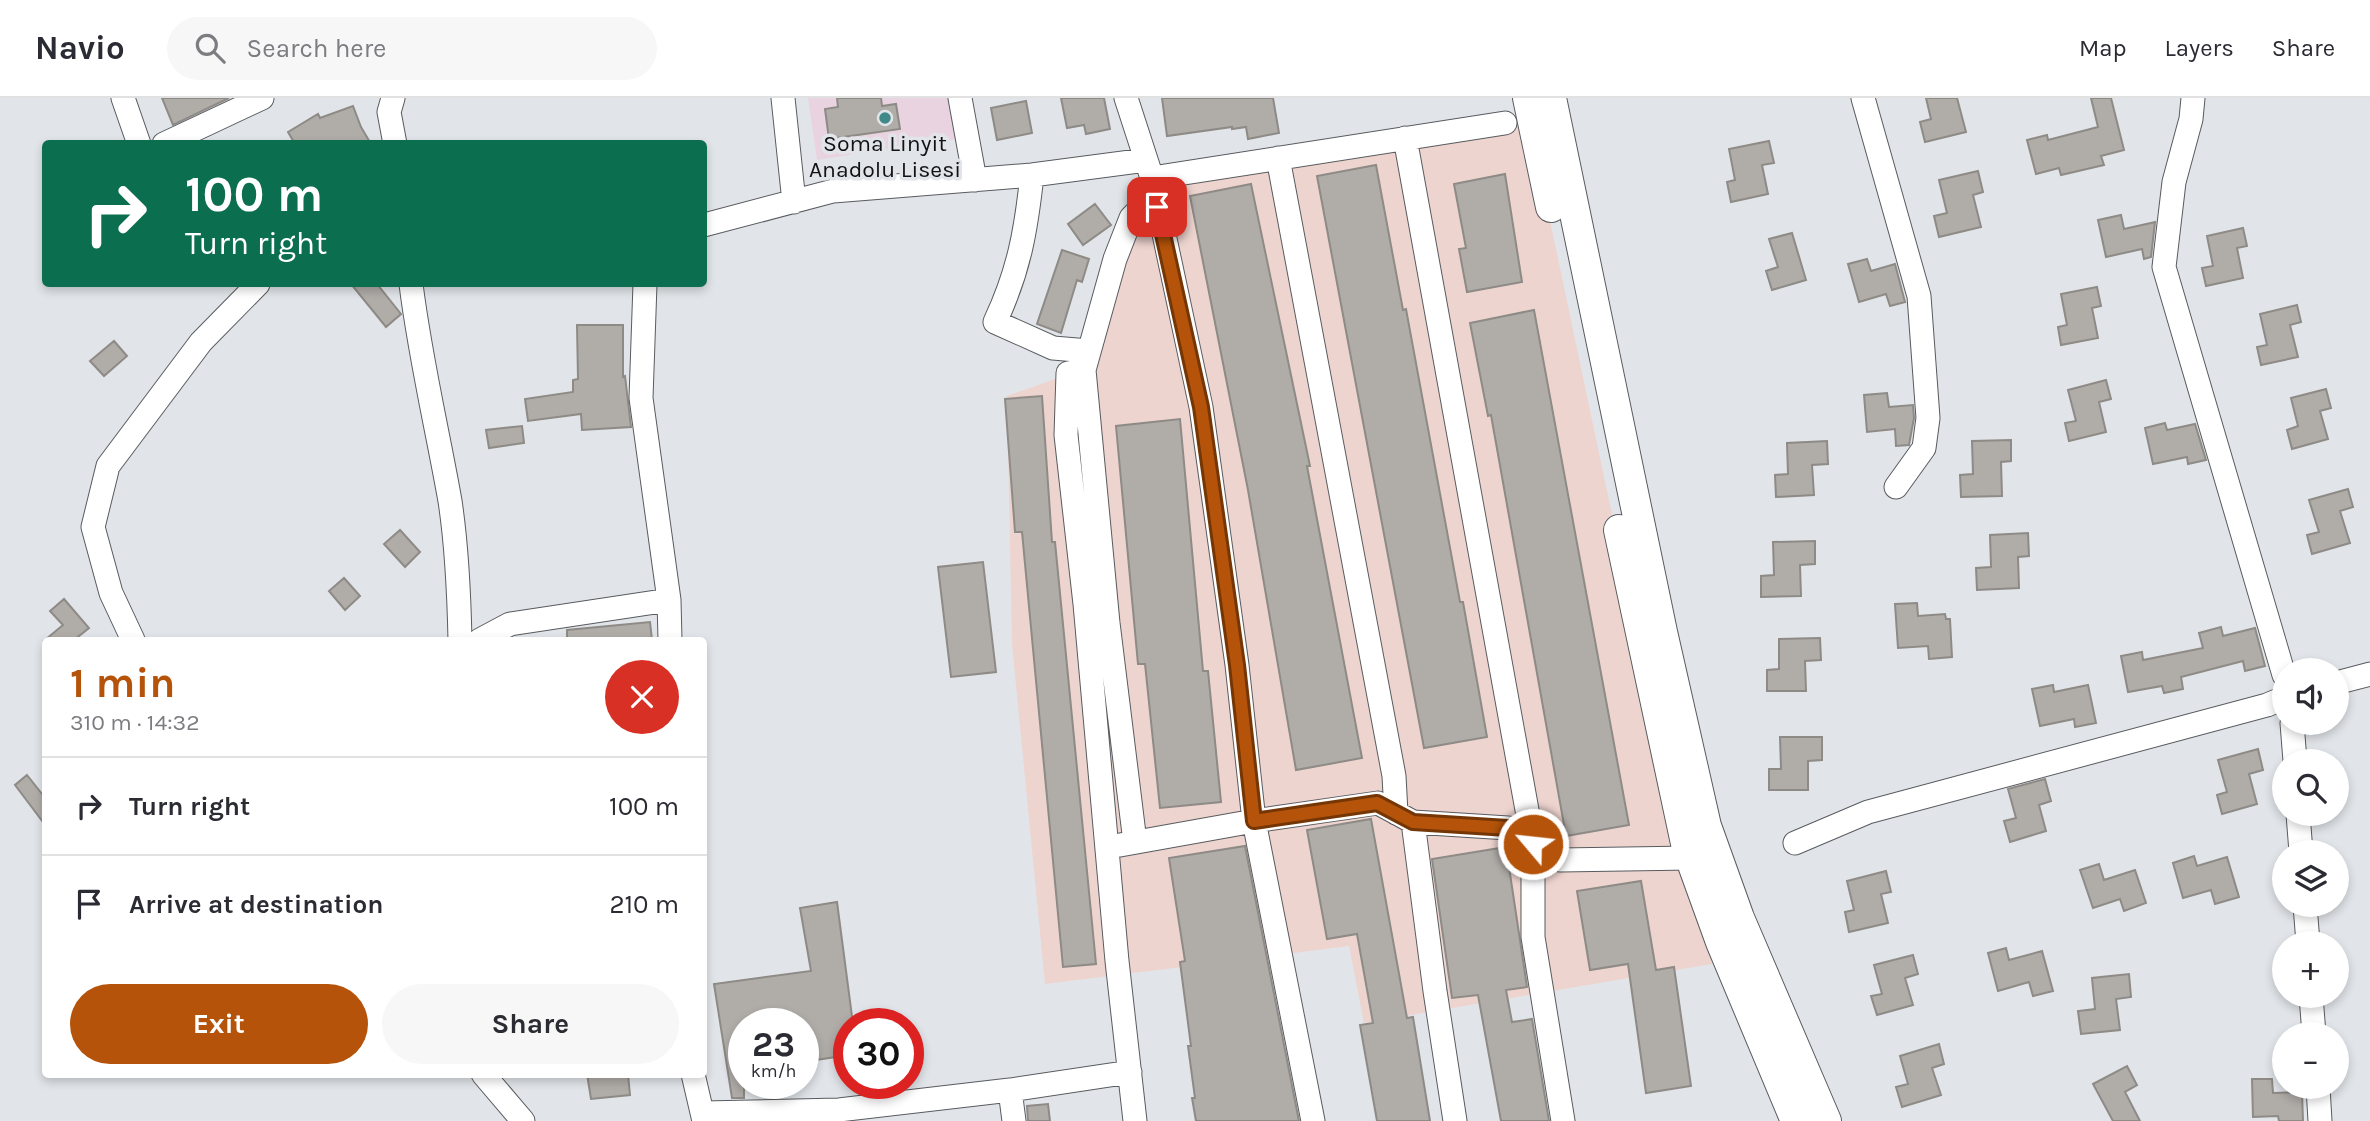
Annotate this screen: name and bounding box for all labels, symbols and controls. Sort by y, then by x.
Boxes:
search box [167,17,657,80]
text: Navio [35,29,125,67]
icon: search [191,29,229,67]
text: Search here [247,33,386,64]
text: Map [2079,34,2127,62]
text: Layers [2165,34,2234,62]
text: Share [2272,34,2335,62]
marker: Soma Linyit Anadolu Lisesi [877,110,893,126]
place label: Soma Linyit Anadolu Lisesi [809,130,961,183]
text: 100 m [185,166,323,223]
icon: right [70,168,161,259]
pin [1127,177,1187,237]
icon: arrive [1138,188,1176,226]
text: Turn right [185,225,327,262]
text: 1 min [70,658,175,708]
map controls [2272,658,2349,1099]
button: sound [2272,658,2349,735]
button: close [605,660,679,734]
text: 310 m · 14:32 [70,709,200,736]
button: search [2272,749,2349,826]
icon: right [70,787,108,825]
text: Turn right [129,791,250,822]
text: 100 m [609,791,679,822]
position arrow [1496,807,1570,881]
button: layers [2272,840,2349,917]
icon: arrive [70,885,108,923]
text: Arrive at destination [129,889,383,920]
text: 210 m [609,889,679,920]
button: + [2272,931,2349,1008]
button: Exit [70,984,368,1064]
button: Share [382,984,679,1064]
speed limit sign: 30 [833,1008,924,1099]
button: − [2272,1022,2349,1099]
text: 23 [752,1024,795,1065]
text: km/h [751,1060,796,1082]

